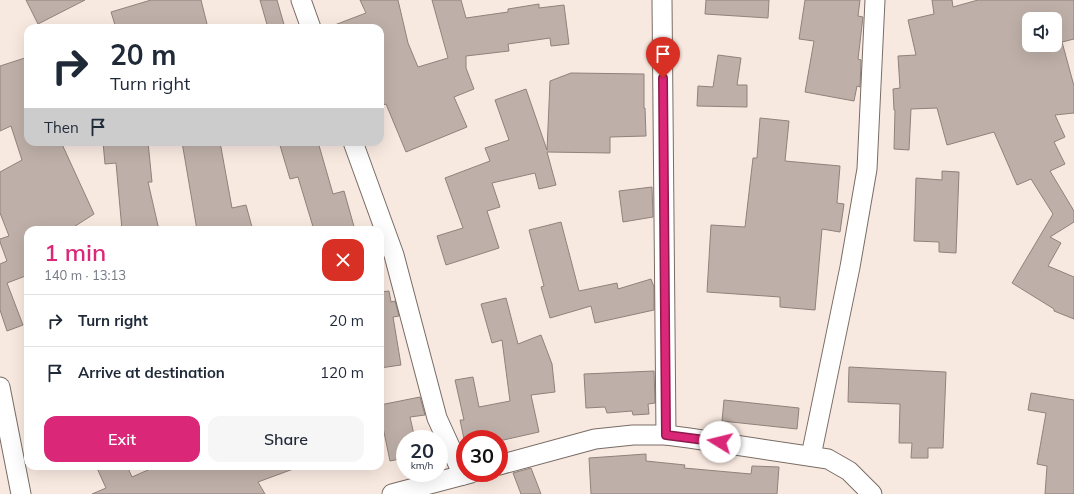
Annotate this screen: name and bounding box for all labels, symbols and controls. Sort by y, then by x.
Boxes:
map controls [1022,12,1062,52]
button: sound [1022,12,1062,52]
text: 20 m [110,37,176,72]
pin [646,37,680,78]
icon: right [44,40,96,92]
icon: arrive [652,43,674,65]
text: Turn right [110,72,190,95]
icon: arrive [87,116,109,138]
text: Then [44,118,79,137]
text: 1 min [44,237,106,267]
button: close [322,239,364,281]
text: 140 m · 13:13 [44,267,126,283]
icon: right [44,310,66,332]
text: Turn right [78,311,148,330]
text: 20 m [329,311,364,330]
icon: arrive [44,362,66,384]
text: Arrive at destination [78,363,225,382]
text: 120 m [320,363,364,382]
button: Exit [44,416,200,462]
button: Share [208,416,364,462]
position arrow [699,421,741,463]
speed limit sign: 30 [456,430,508,482]
text: 20 [410,438,434,463]
text: km/h [411,459,433,472]

